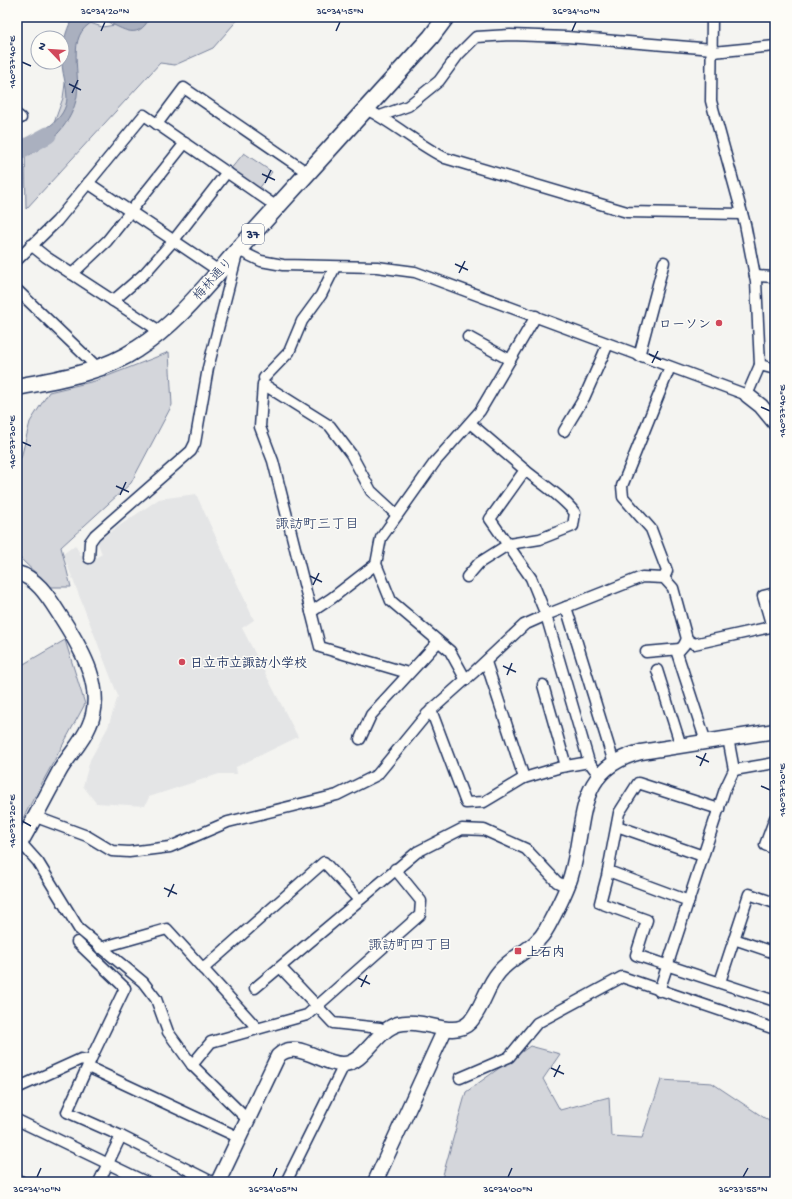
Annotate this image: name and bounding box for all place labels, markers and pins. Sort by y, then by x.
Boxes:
place label: ローソン [659,318,711,333]
marker: ローソン [714,318,724,328]
place label: 日立市立諏訪小学校 [190,656,307,672]
marker: 日立市立諏訪小学校 [177,657,187,667]
place label: 上石内 [526,945,565,961]
marker: 上石内 [513,946,523,956]

